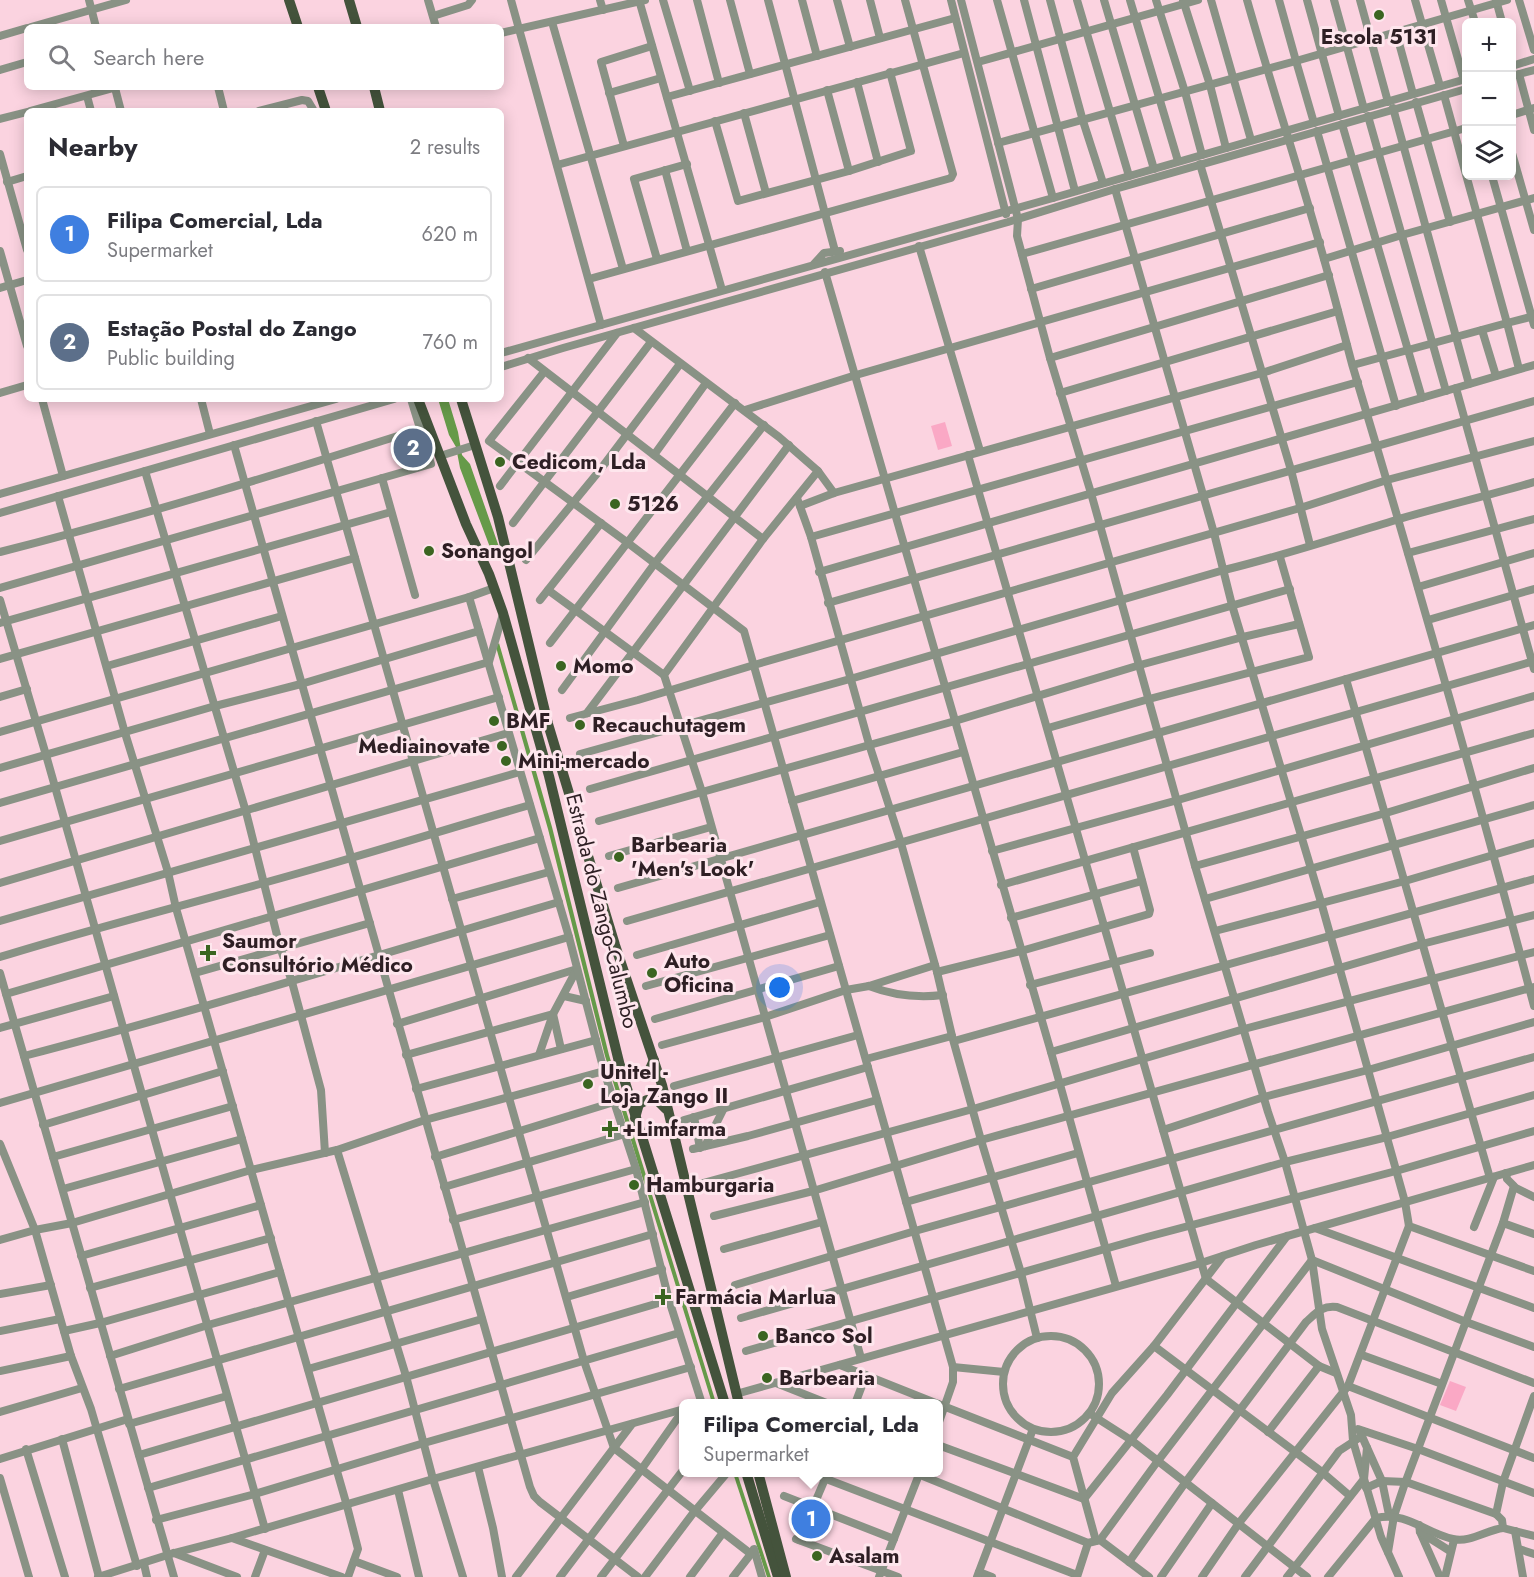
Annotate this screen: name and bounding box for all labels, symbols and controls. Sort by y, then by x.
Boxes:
marker: Escola 5131 [1372,8,1386,22]
map controls [1462,18,1516,180]
button: + [1462,18,1516,72]
place label: Escola 5131 [1321,22,1437,52]
search box [24,24,504,90]
icon: search [45,41,78,74]
text: Search here [93,41,204,73]
button: − [1462,72,1516,126]
button: layers [1462,126,1516,180]
text: Nearby [48,128,137,166]
text: 2 results [410,133,480,162]
text: Filipa Comercial, Lda [107,204,323,236]
text: 1 [64,220,75,249]
text: 620 m [422,220,478,249]
text: Supermarket [107,236,213,265]
text: Estação Postal do Zango [107,312,357,344]
text: 2 [63,328,76,357]
text: 760 m [422,328,478,357]
text: Public building [107,344,235,373]
pin: 2 [394,426,432,470]
place label: Cedicom, Lda [512,447,646,477]
marker: Cedicom, Lda [493,455,507,469]
place label: 5126 [627,489,679,519]
marker: 5126 [608,497,622,511]
place label: Sonangol [441,536,533,566]
marker: Sonangol [422,544,436,558]
place label: Momo [573,651,634,681]
marker: Momo [554,659,568,673]
place label: BMF [506,706,550,736]
place label: Recauchutagem [592,710,746,740]
marker: BMF [487,714,501,728]
marker: Recauchutagem [573,718,587,732]
place label: Mediainovate [358,731,490,761]
marker: Mediainovate [495,739,509,753]
place label: Mini-mercado [518,746,650,776]
marker: Mini-mercado [499,754,513,768]
street label: Estrada do Zango-Calumbo [558,790,646,1032]
place label: Barbearia 'Men's Look' [631,830,754,884]
marker: Barbearia 'Men's Look' [612,850,626,864]
place label: Saumor Consultório Médico [222,926,413,980]
marker: Saumor Consultório Médico [199,944,217,962]
place label: Auto Oficina [663,946,734,1000]
marker: Auto Oficina [645,966,659,980]
your location [765,973,794,1002]
place label: Unitel - Loja Zango II [600,1057,728,1111]
marker: Unitel - Loja Zango II [581,1077,595,1091]
place label: +Limfarma [622,1114,726,1144]
marker: +Limfarma [603,1122,617,1136]
place label: Hamburgaria [646,1170,774,1200]
marker: Hamburgaria [627,1178,641,1192]
place label: Farmácia Marlua [675,1282,836,1312]
marker: Farmácia Marlua [656,1290,670,1304]
place label: Banco Sol [775,1321,873,1351]
marker: Banco Sol [756,1329,770,1343]
place label: Barbearia [779,1363,875,1393]
marker: Barbearia [760,1371,774,1385]
popup [679,1399,943,1477]
text: Filipa Comercial, Lda [703,1408,919,1440]
text: Supermarket [703,1440,809,1469]
pin: 1 [792,1496,830,1541]
place label: Asalam [828,1541,900,1571]
marker: Asalam [810,1549,824,1563]

